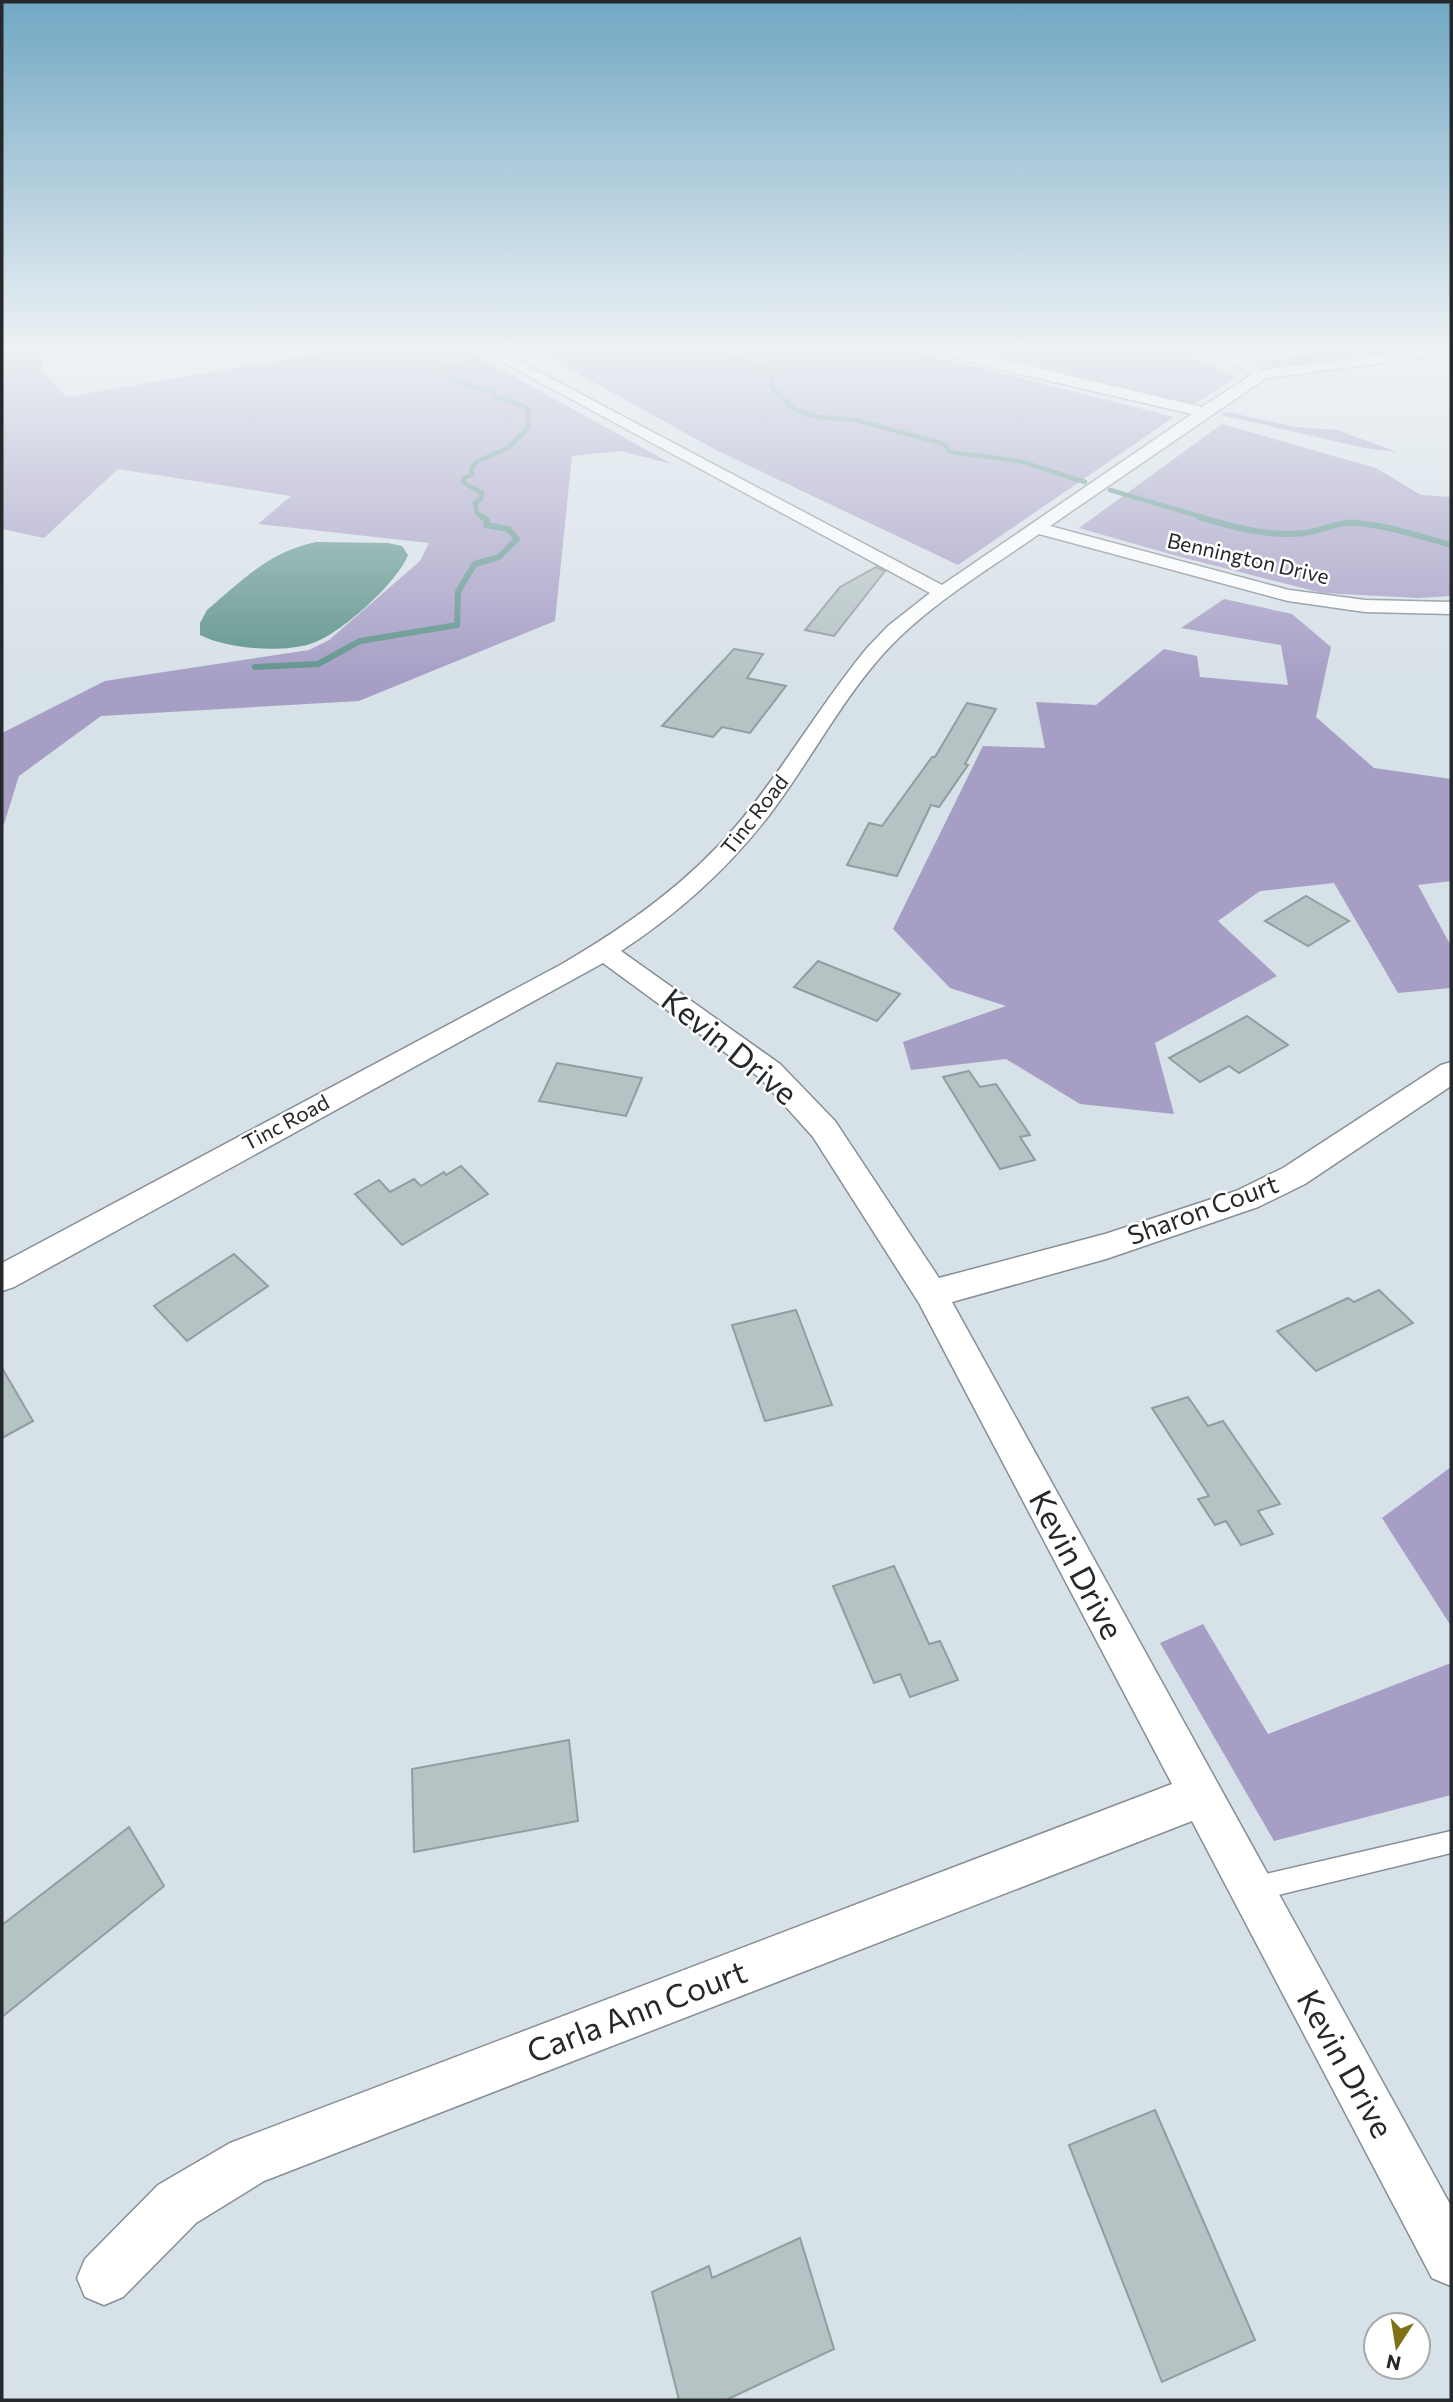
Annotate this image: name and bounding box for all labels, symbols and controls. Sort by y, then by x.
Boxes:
street label: Bennington Drive [1165,527,1332,588]
street label: Tinc Road [715,769,793,859]
street label: Kevin Drive [654,979,806,1112]
street label: Tinc Road [238,1088,333,1155]
street label: Sharon Court [1123,1167,1282,1250]
street label: Kevin Drive [1022,1483,1134,1646]
street label: Carla Ann Court [521,1950,752,2070]
street label: Kevin Drive [1290,1982,1404,2144]
north arrow [1362,2311,1432,2381]
text: N [1384,2350,1403,2376]

